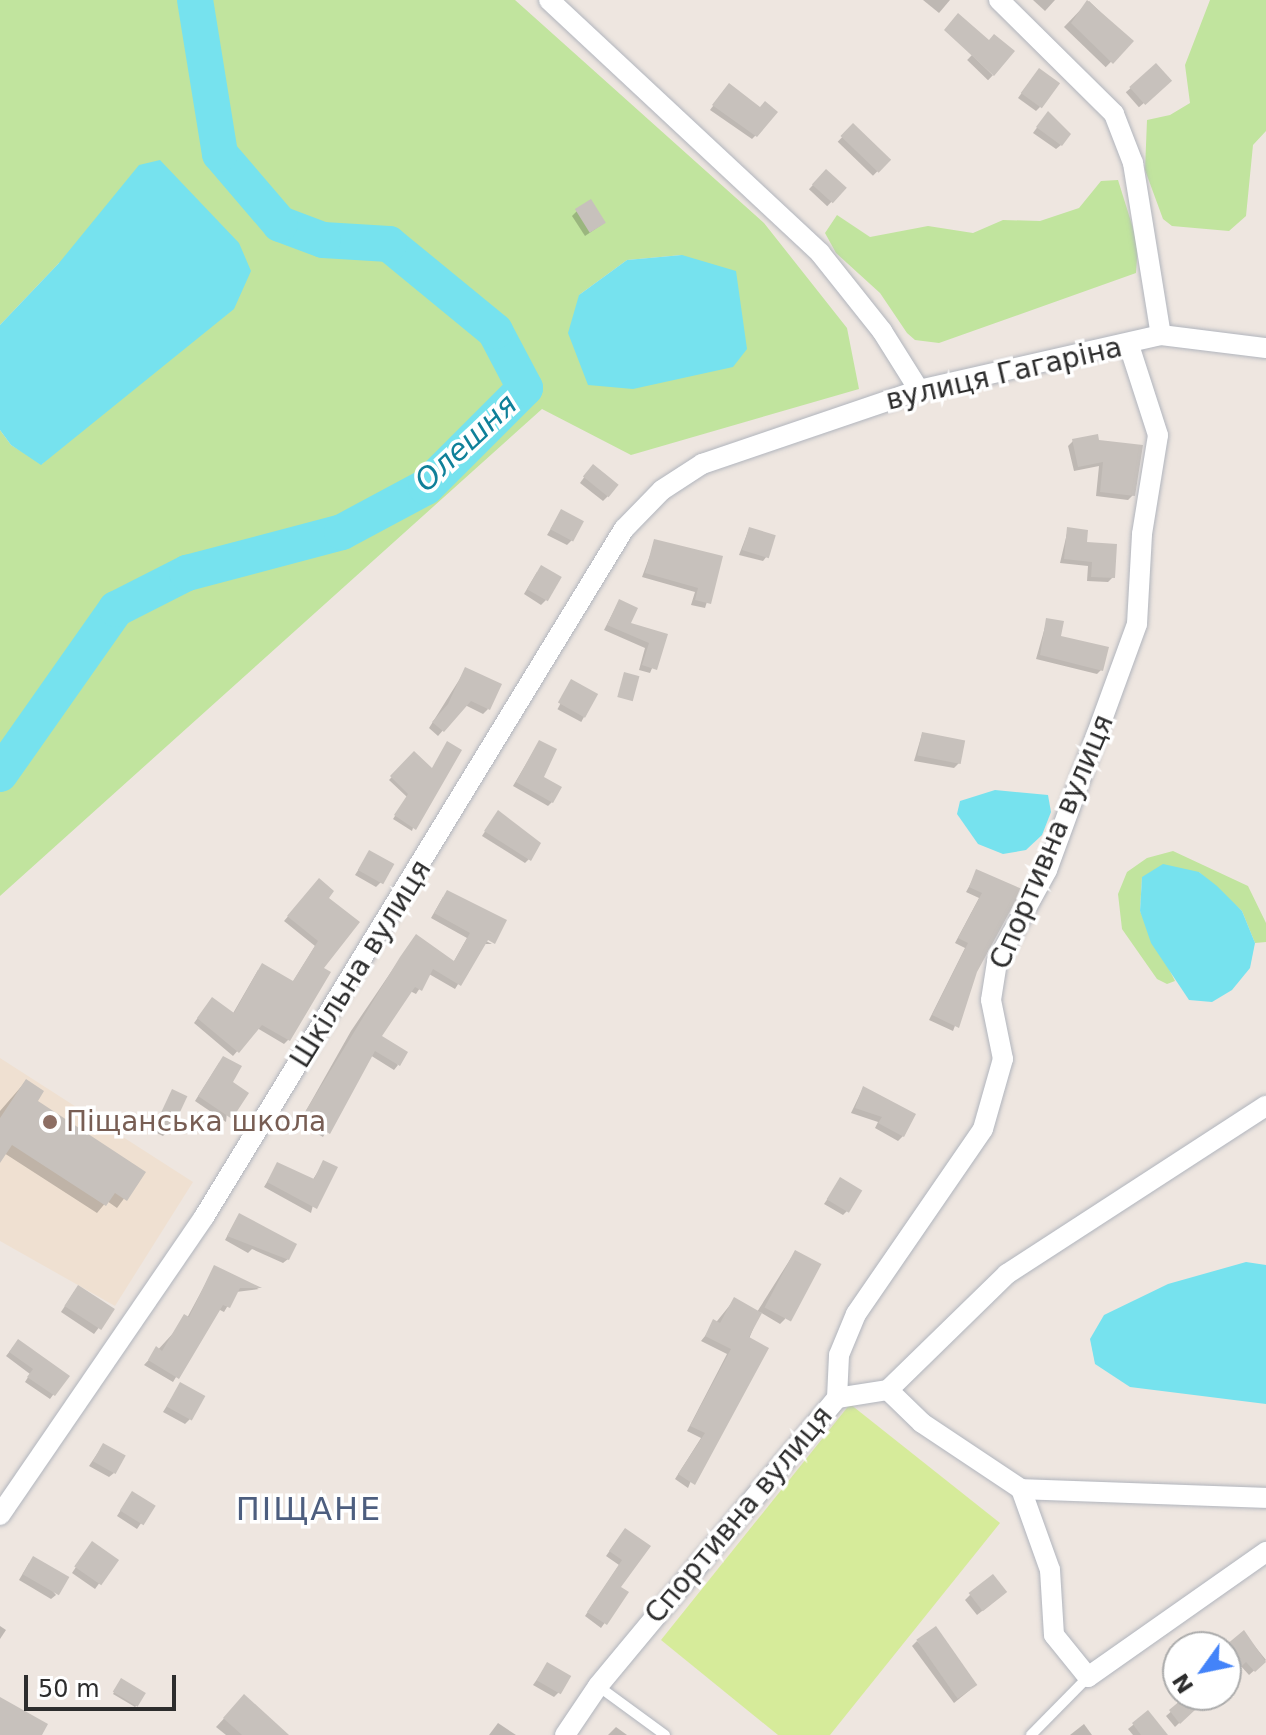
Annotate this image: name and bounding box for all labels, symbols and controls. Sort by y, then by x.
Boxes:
street label: вулиця Гагаріна [883,331,1125,417]
water label: Олешня [408,387,524,499]
street label: Спортивна вулиця [983,710,1121,974]
street label: Шкільна вулиця [284,854,438,1074]
place label: Піщанська школа [66,1105,326,1139]
marker: Піщанська школа [41,1113,59,1131]
street label: Спортивна вулиця [638,1400,840,1630]
district label: ПІЩАНЕ [236,1490,382,1528]
north arrow [1162,1631,1242,1711]
scale bar [28,1659,180,1709]
text: N [1168,1669,1199,1698]
text: 50 m [38,1675,100,1703]

